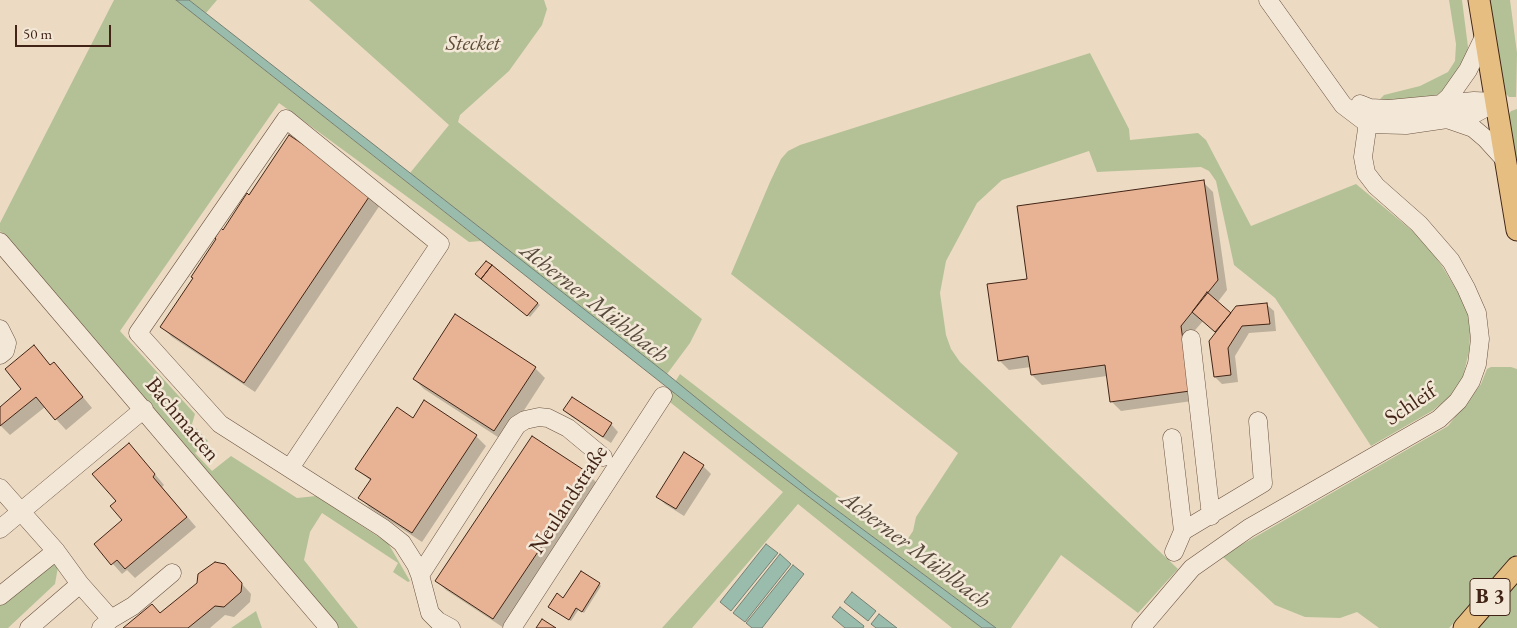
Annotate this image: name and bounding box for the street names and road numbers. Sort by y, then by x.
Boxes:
street label: Bachmatten [139,372,225,468]
street label: Schleif [1380,378,1442,432]
street label: Neulandstraße [524,441,614,559]
road number: B 3 [1470,578,1510,616]

